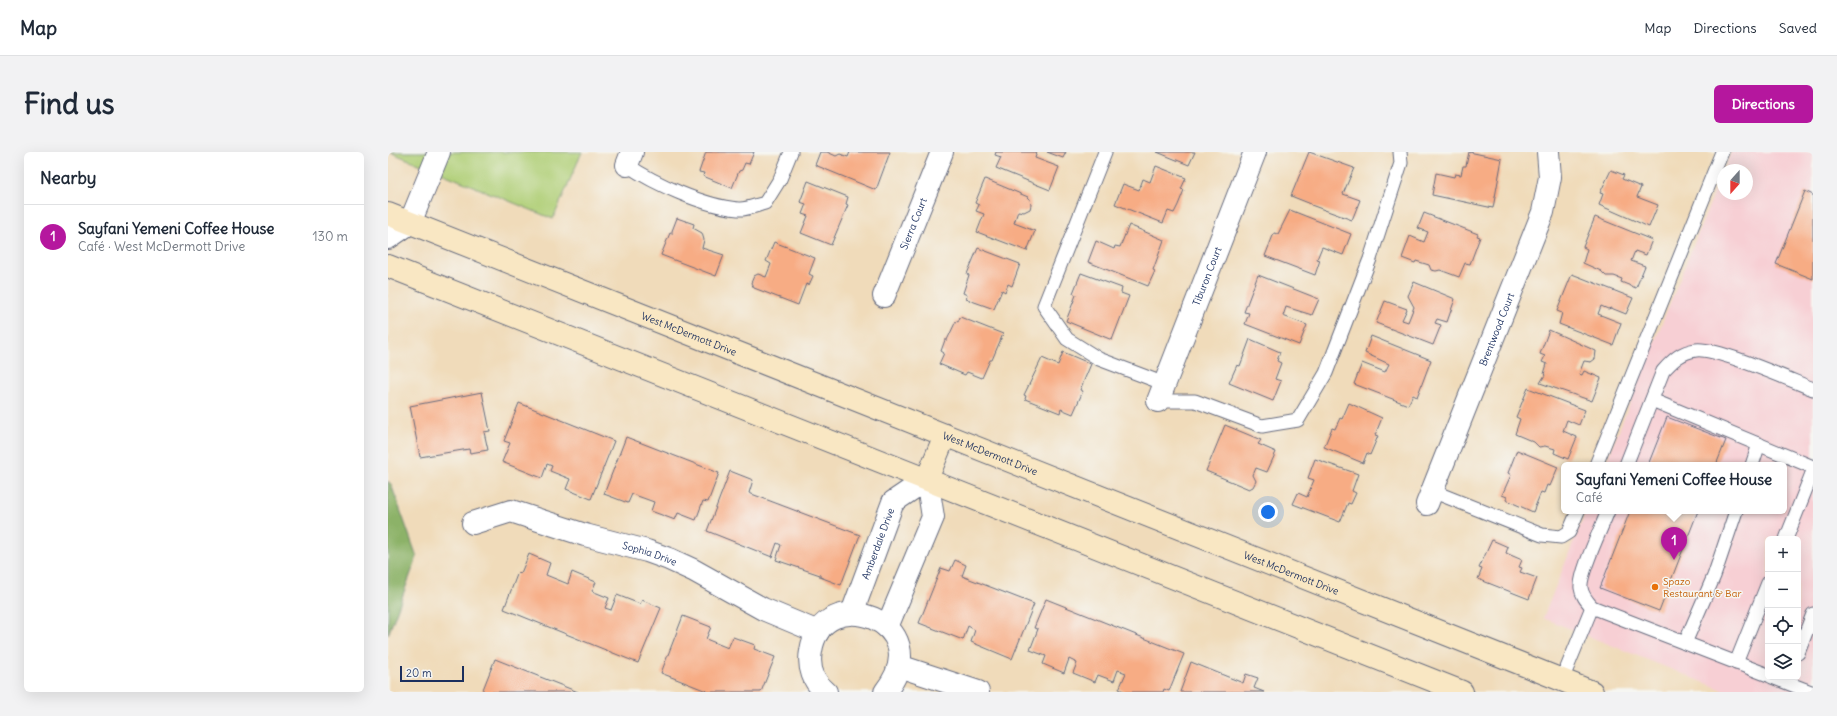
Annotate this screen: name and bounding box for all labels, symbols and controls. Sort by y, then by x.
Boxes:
text: Map [20,16,57,40]
text: Map [1644,19,1671,37]
text: Directions [1693,19,1757,37]
text: Saved [1779,19,1817,37]
button: Directions [1714,85,1813,123]
text: Find us [24,86,115,122]
north arrow [1717,164,1753,200]
text: Nearby [40,167,96,189]
street label: Sierra Court [897,195,930,252]
text: Sayfani Yemeni Coffee House [78,219,274,238]
text: 1 [50,228,56,245]
text: 130 m [312,228,348,245]
text: Café · West McDermott Drive [78,238,245,255]
street label: Tiburon Court [1190,244,1225,308]
street label: Brentwood Court [1477,290,1517,368]
street label: West McDermott Drive [640,309,738,359]
street label: West McDermott Drive [941,429,1040,478]
popup [1561,462,1787,514]
text: Sayfani Yemeni Coffee House [1576,470,1772,489]
text: Café [1576,489,1603,506]
your location [1258,502,1278,522]
street label: Amberdale Drive [859,506,897,581]
pin: 1 [1661,527,1687,560]
map controls [1765,536,1801,680]
button: + [1765,536,1801,572]
street label: Sophia Drive [621,539,679,569]
street label: West McDermott Drive [1242,548,1341,598]
button: − [1765,572,1801,608]
place label: Spazo Restaurant & Bar [1663,575,1741,600]
marker: Spazo Restaurant & Bar [1650,582,1660,592]
button: locate [1765,608,1801,644]
button: layers [1765,644,1801,680]
scale bar [400,664,464,683]
text: 20 m [406,666,432,680]

